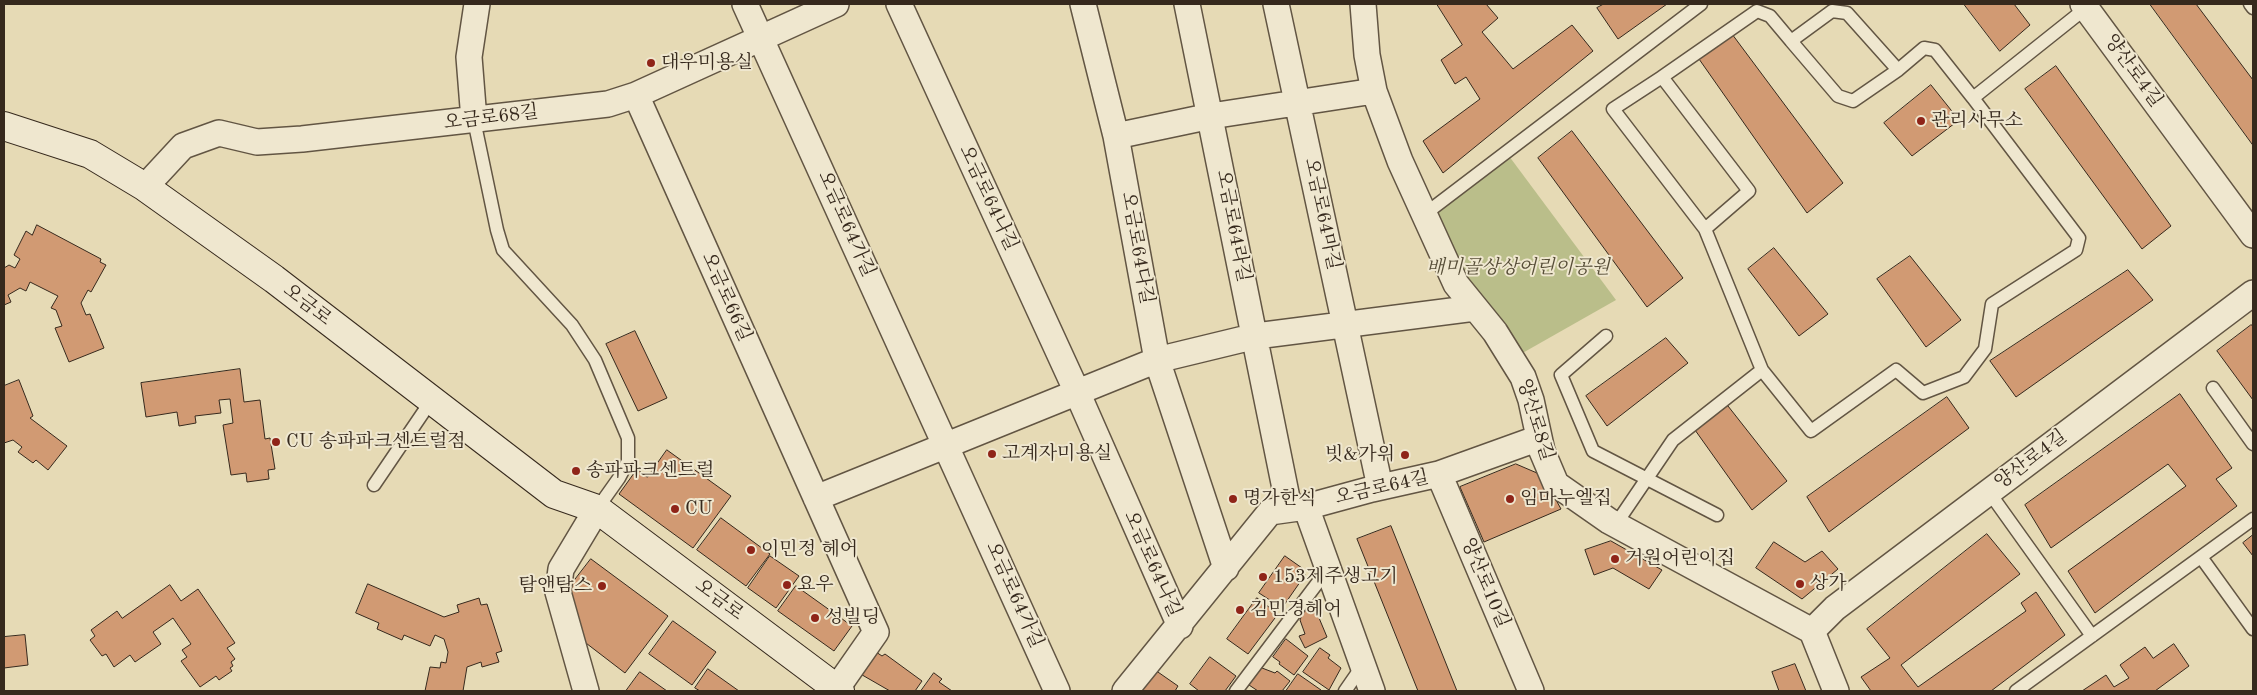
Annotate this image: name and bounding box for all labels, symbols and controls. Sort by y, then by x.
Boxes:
street label: 양산로4길 [2099,30,2167,112]
place label: 대우미용실 [661,52,753,74]
marker: 대우미용실 [645,57,657,69]
street label: 오금로68길 [442,101,540,135]
place label: 관리사무소 [1931,110,2023,132]
marker: 관리사무소 [1915,115,1927,127]
street label: 오금로64나길 [954,142,1022,254]
street label: 오금로64마길 [1299,156,1345,272]
street label: 오금로64가길 [812,167,880,281]
street label: 오금로64라길 [1211,168,1255,284]
street label: 오금로64다길 [1116,190,1158,306]
street label: 오금로66길 [696,249,756,345]
park label: 배미골상상어린이공원 [1426,257,1610,279]
street label: 오금로 [278,279,336,331]
street label: 양산로8길 [1512,376,1558,464]
street label: 양산로4길 [1990,425,2072,495]
place label: CU 송파파크센트럴점 [286,431,466,453]
marker: CU 송파파크센트럴점 [270,436,282,448]
place label: 고계자미용실 [1002,443,1112,465]
place label: 빗&가위 [1325,444,1395,466]
marker: 고계자미용실 [986,448,998,460]
marker: 빗&가위 [1399,449,1411,461]
place label: 송파파크센트럴 [586,460,714,482]
marker: 송파파크센트럴 [570,465,582,477]
street label: 오금로64길 [1333,466,1431,510]
place label: 명가한식 [1243,488,1316,510]
place label: 임마누엘집 [1520,488,1612,510]
marker: 명가한식 [1227,493,1239,505]
marker: 임마누엘집 [1504,493,1516,505]
place label: CU [685,498,713,520]
marker: CU [669,503,681,515]
street label: 오금로64나길 [1118,507,1186,621]
street label: 양산로10길 [1456,535,1514,631]
street label: 오금로64가길 [980,538,1048,652]
place label: 이민정 헤어 [761,539,858,561]
marker: 이민정 헤어 [745,544,757,556]
place label: 거원어린이집 [1625,548,1735,570]
marker: 거원어린이집 [1609,553,1621,565]
place label: 153제주생고기 [1273,566,1398,588]
marker: 153제주생고기 [1257,571,1269,583]
place label: 상가 [1810,573,1847,595]
street label: 오금로 [690,574,748,626]
place label: 요우 [797,574,834,596]
place label: 탐앤탐스 [519,575,592,597]
marker: 상가 [1794,578,1806,590]
marker: 요우 [781,579,793,591]
marker: 탐앤탐스 [596,580,608,592]
place label: 김민경헤어 [1250,599,1342,621]
marker: 김민경헤어 [1234,604,1246,616]
place label: 성빌딩 [825,607,880,629]
marker: 성빌딩 [809,612,821,624]

